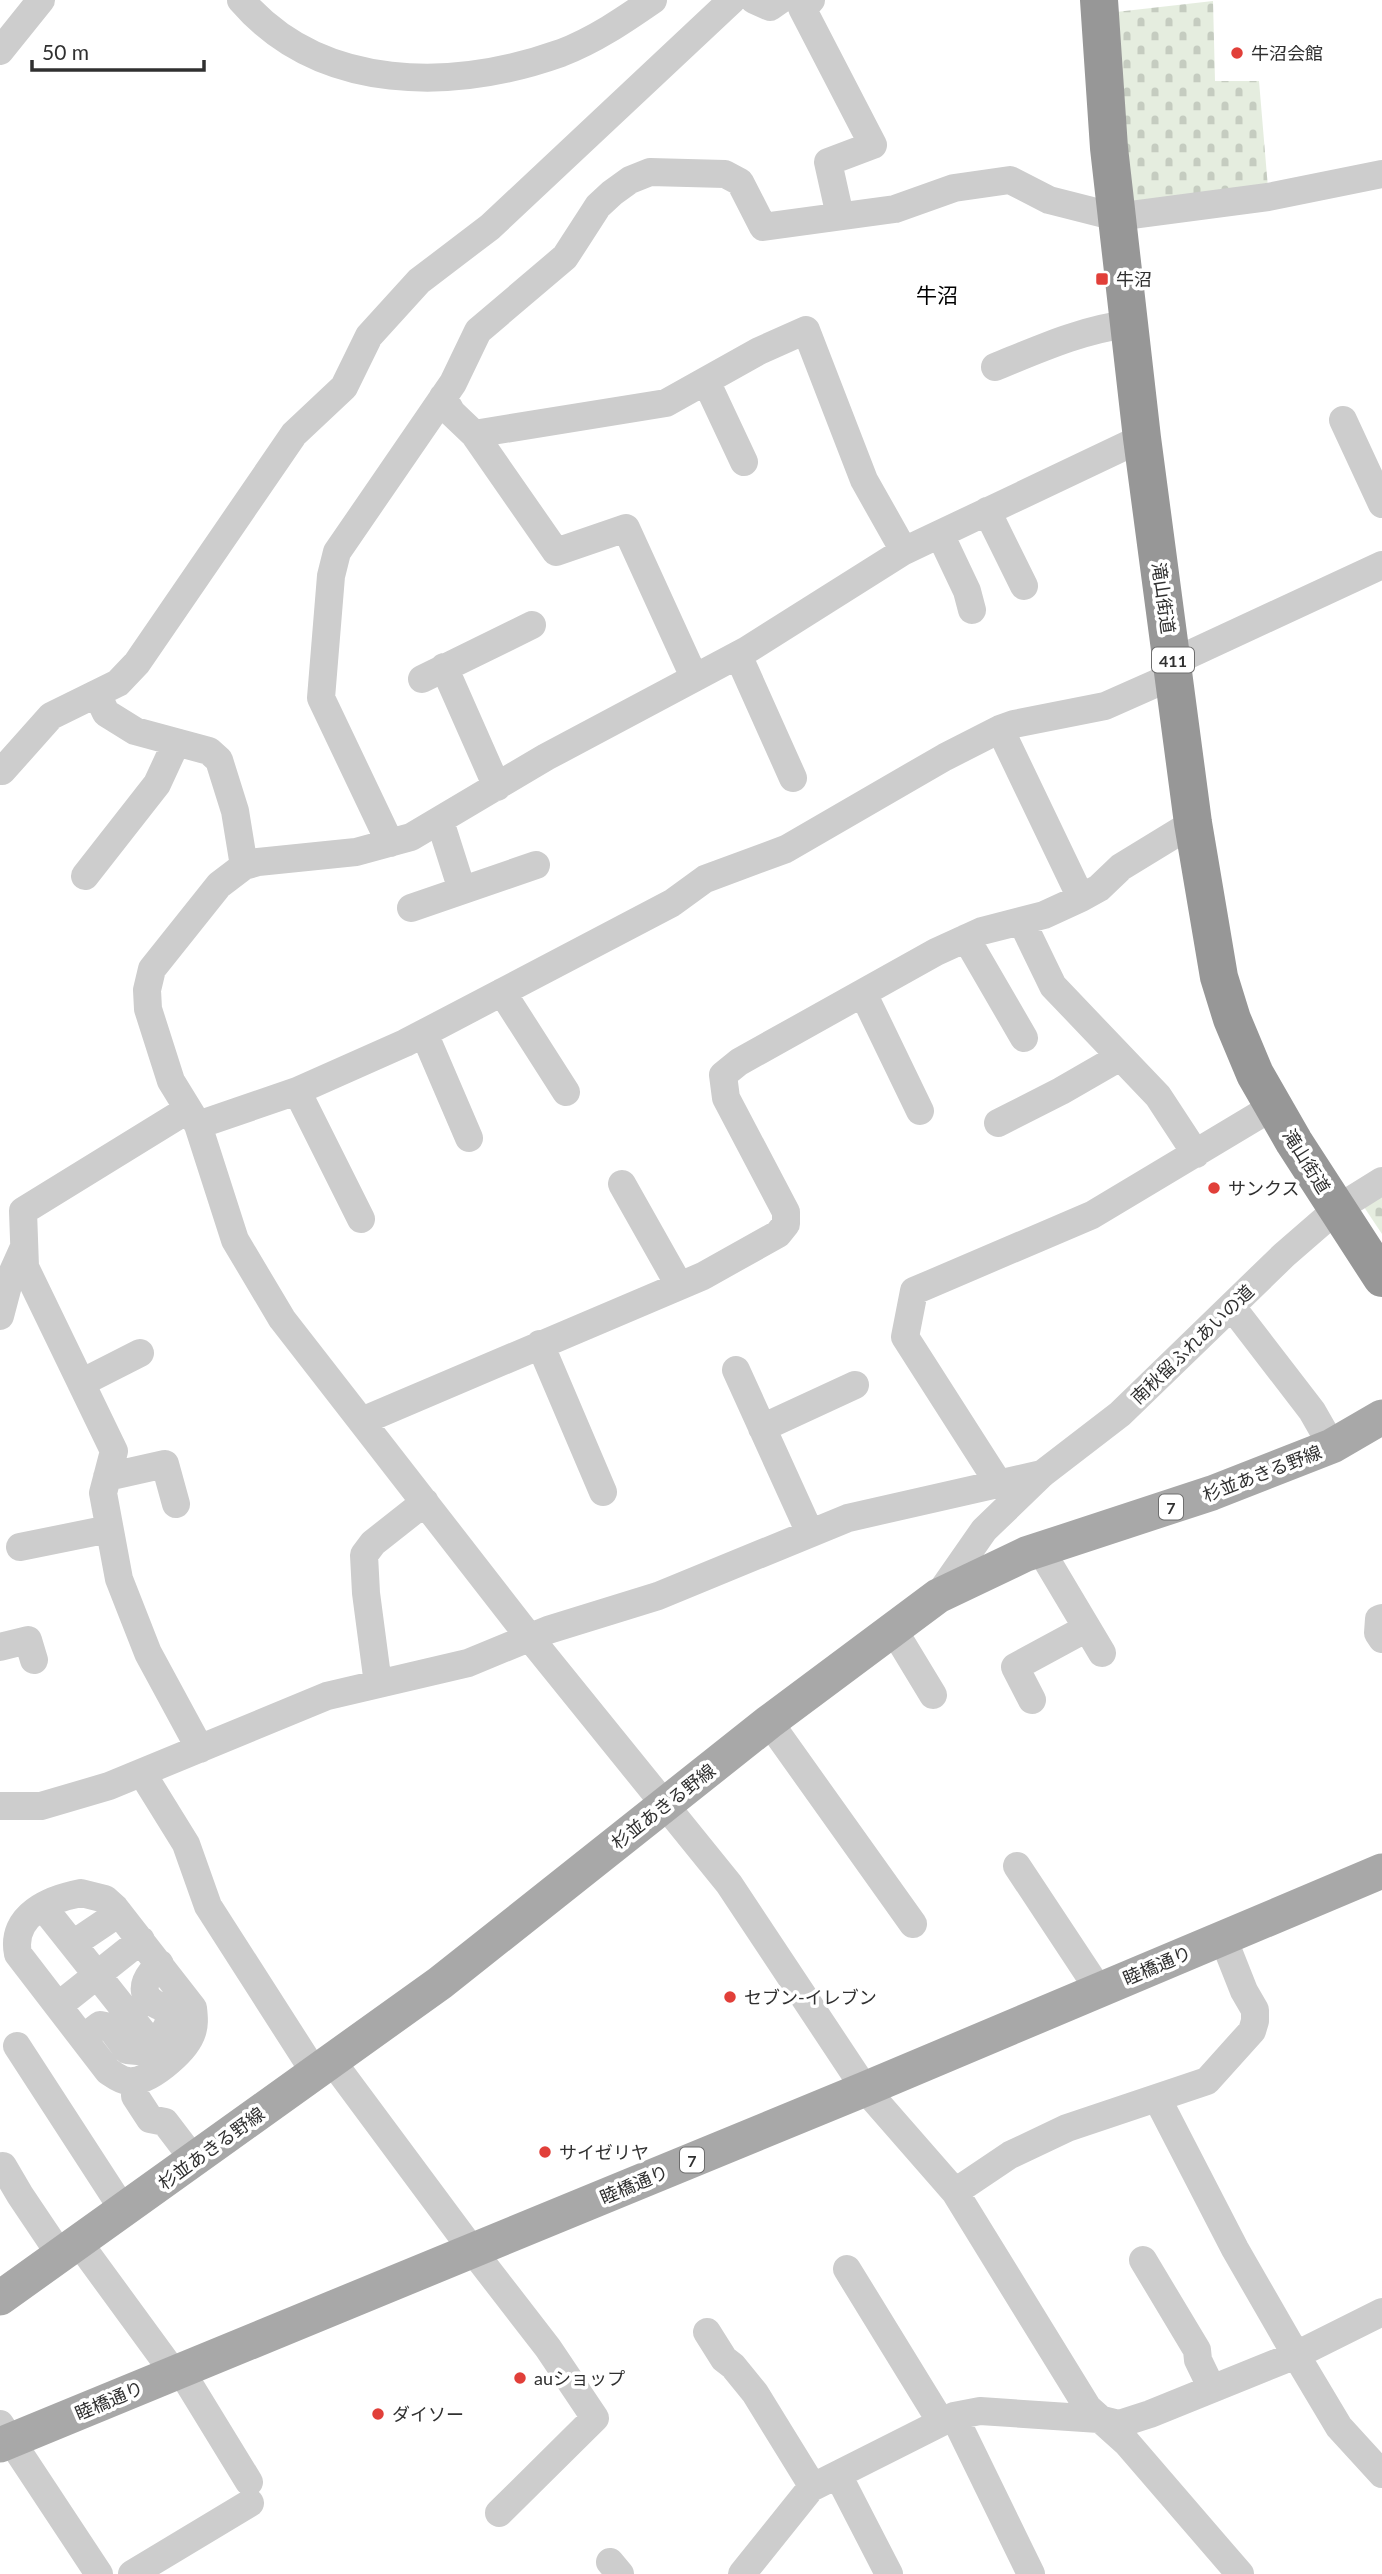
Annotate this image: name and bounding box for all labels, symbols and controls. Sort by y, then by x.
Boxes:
scale bar [32,28,203,72]
text: 50 m [42,39,89,64]
place label: 牛沼会館 [1251,42,1323,64]
marker: 牛沼会館 [1229,45,1245,61]
place label: 牛沼 [1116,268,1152,290]
marker: 牛沼 [1094,271,1110,287]
district label: 牛沼 [916,282,958,307]
street label: 滝山街道 [1148,561,1180,635]
road number: 411 [1152,648,1194,673]
street label: 滝山街道 [1279,1125,1335,1197]
place label: サンクス [1228,1177,1299,1199]
marker: サンクス [1206,1180,1222,1196]
street label: 南秋留ふれあいの道 [1126,1280,1258,1408]
street label: 杉並あきる野線 [1199,1440,1325,1506]
road number: 7 [1159,1494,1183,1520]
street label: 杉並あきる野線 [607,1759,719,1853]
street label: 睦橋通り [1120,1941,1194,1989]
place label: セブン-イレブン [744,1986,877,2008]
marker: セブン-イレブン [722,1989,738,2005]
street label: 杉並あきる野線 [154,2102,268,2194]
place label: サイゼリヤ [559,2141,649,2163]
marker: サイゼリヤ [537,2144,553,2160]
road number: 7 [680,2148,704,2172]
street label: 睦橋通り [597,2160,671,2208]
place label: auショップ [534,2367,625,2389]
marker: auショップ [512,2370,528,2386]
street label: 睦橋通り [72,2376,146,2424]
place label: ダイソー [392,2403,464,2425]
marker: ダイソー [370,2406,386,2422]

